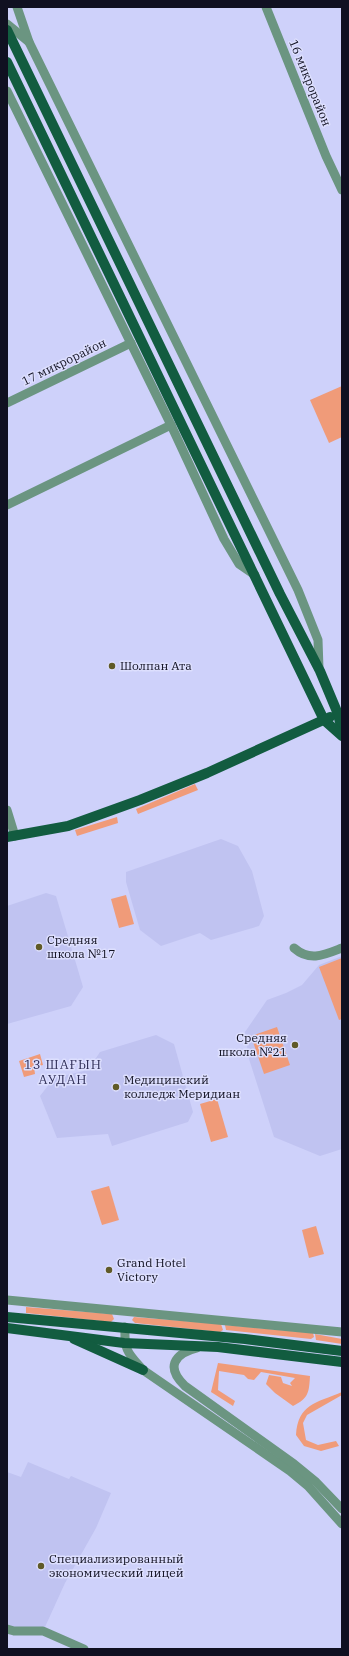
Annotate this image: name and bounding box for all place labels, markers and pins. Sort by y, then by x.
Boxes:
place label: Шолпан Ата [120,658,192,673]
marker: Шолпан Ата [107,661,117,671]
place label: Средняя школа №17 [47,932,115,961]
marker: Средняя школа №17 [34,942,44,952]
place label: Средняя школа №21 [219,1030,287,1059]
marker: Средняя школа №21 [290,1040,300,1050]
place label: Медицинский колледж Меридиан [124,1072,240,1101]
marker: Медицинский колледж Меридиан [111,1082,121,1092]
place label: Grand Hotel Victory [117,1255,186,1284]
marker: Grand Hotel Victory [104,1265,114,1275]
place label: Специализированный экономический лицей [49,1551,184,1580]
marker: Специализированный экономический лицей [36,1561,46,1571]

